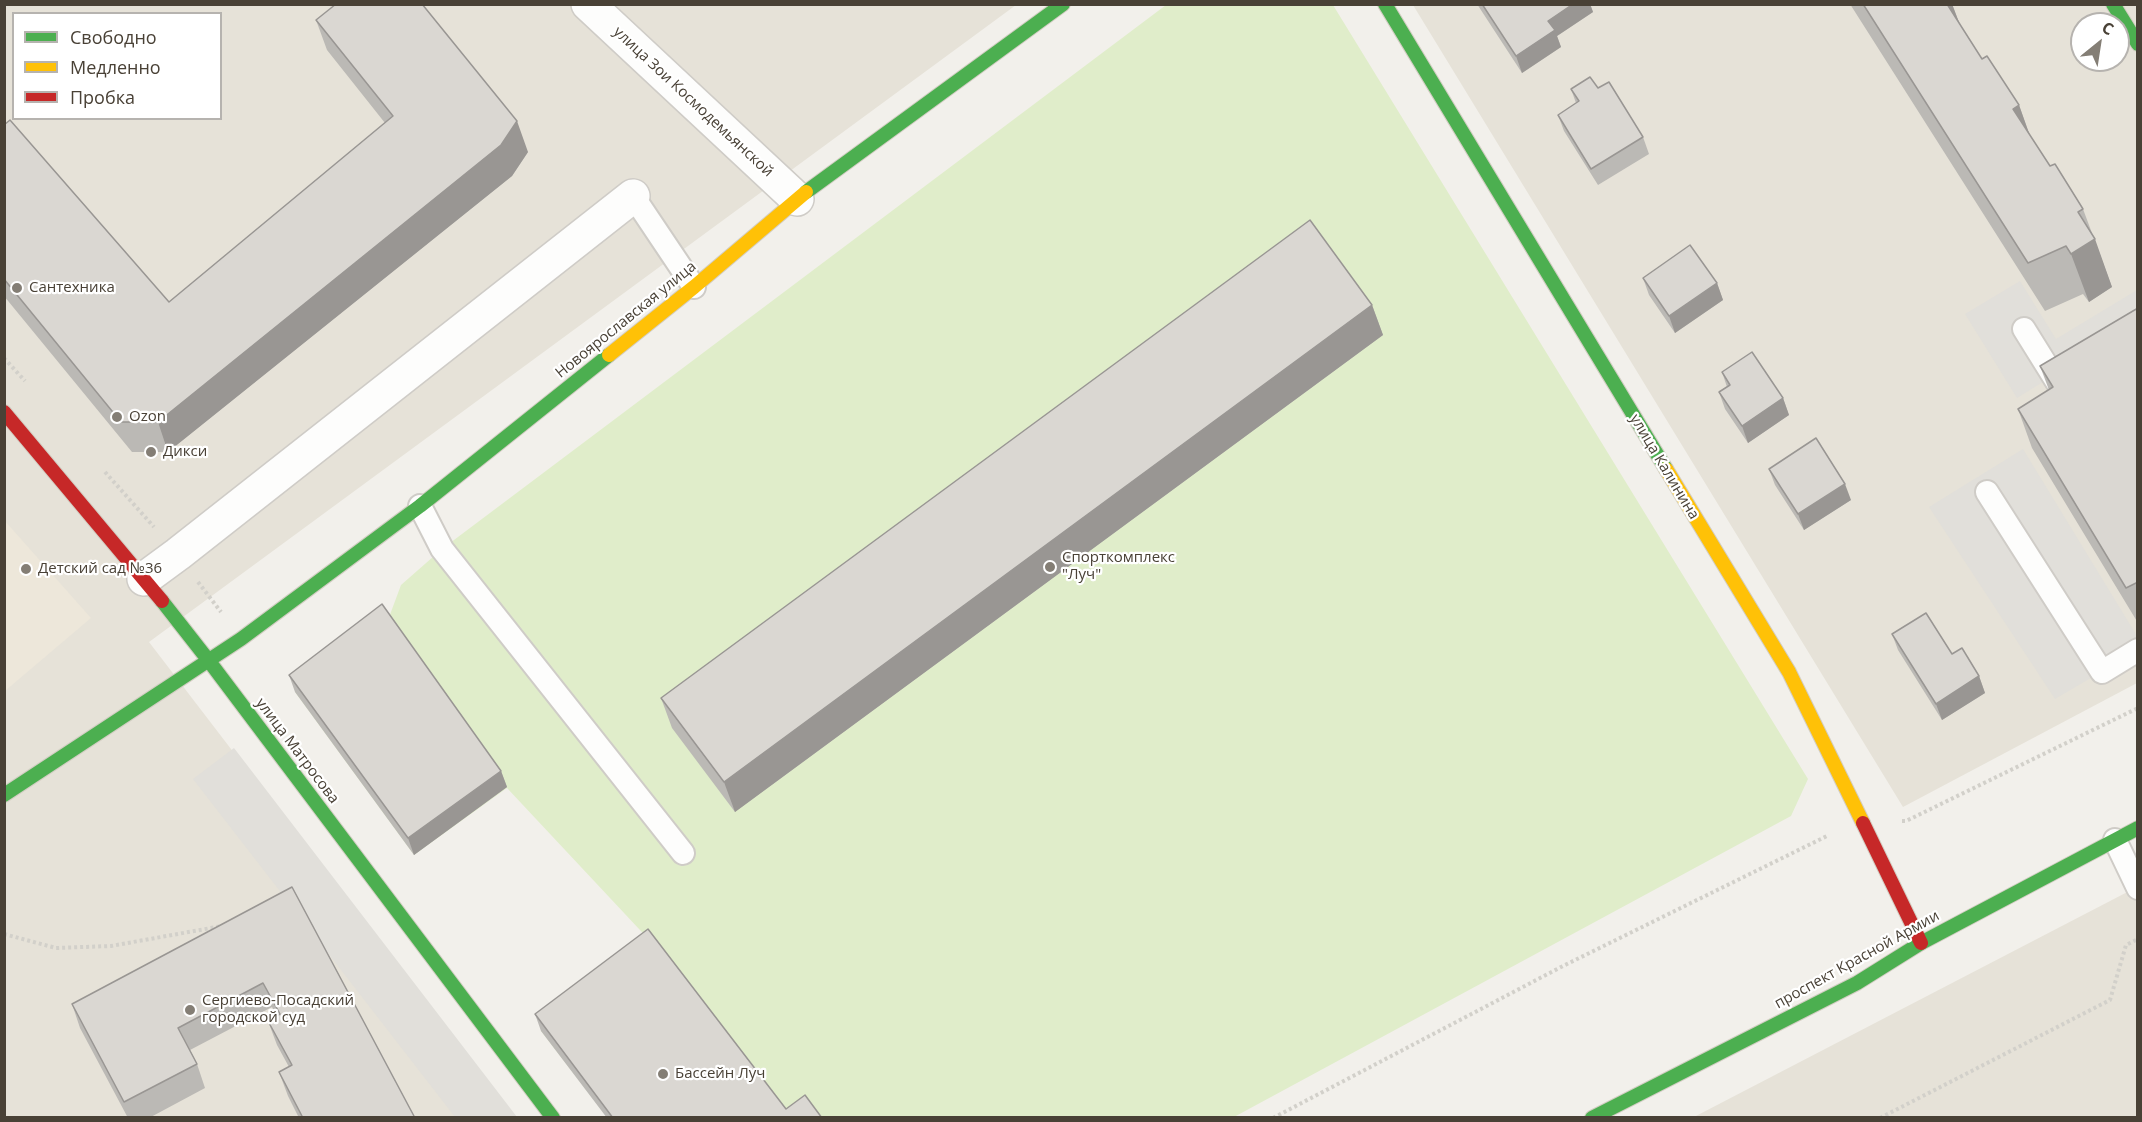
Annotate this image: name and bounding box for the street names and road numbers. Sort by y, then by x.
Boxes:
street label: улица Зои Космодемьянской [609,23,777,181]
street label: Новоярославская улица [552,258,700,382]
street label: улица Калинина [1625,411,1703,523]
street label: улица Матросова [251,695,343,807]
street label: проспект Красной Армии [1771,907,1943,1013]

